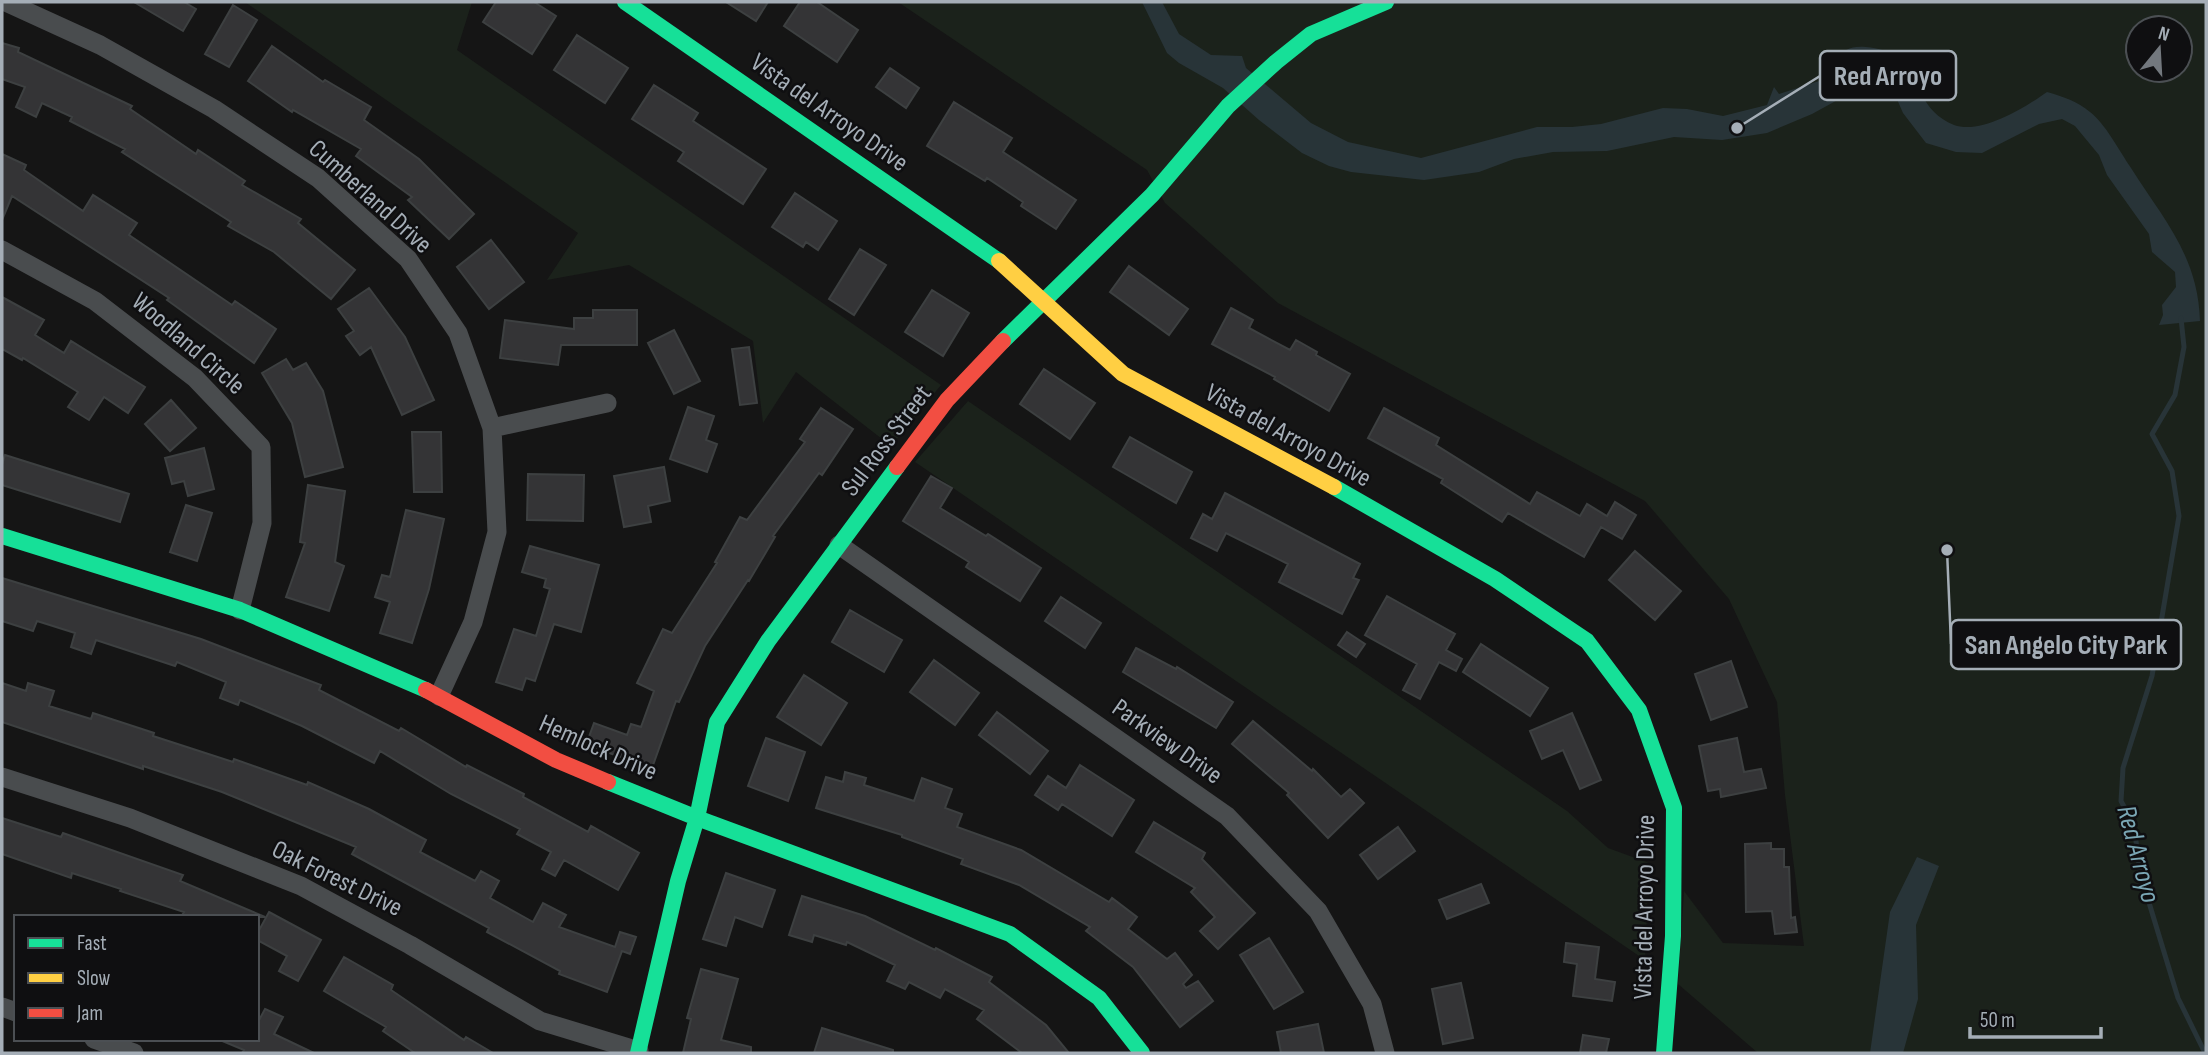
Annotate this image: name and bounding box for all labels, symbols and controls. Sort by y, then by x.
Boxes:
north arrow [2124,14,2194,84]
text: N [2155,22,2172,47]
street label: Vista del Arroyo Drive [744,47,914,179]
callout: Red Arroyo [1820,51,1956,100]
text: Red Arroyo [1834,60,1942,93]
street label: Cumberland Drive [302,134,438,260]
street label: Woodland Circle [125,286,251,402]
street label: Vista del Arroyo Drive [1200,378,1376,494]
street label: Sul Ross Street [835,379,939,503]
callout: San Angelo City Park [1951,620,2181,669]
text: San Angelo City Park [1965,629,2168,662]
street label: Parkview Drive [1106,693,1228,791]
street label: Hemlock Drive [534,708,662,788]
water label: Red Arroyo [2109,802,2167,907]
street label: Vista del Arroyo Drive [1628,814,1662,1000]
street label: Oak Forest Drive [267,834,407,924]
legend [14,915,259,1041]
text: Fast [77,931,107,956]
text: Slow [77,966,111,991]
scale bar [1970,996,2101,1040]
text: Jam [76,1001,103,1026]
text: 50 m [1980,1008,2015,1033]

